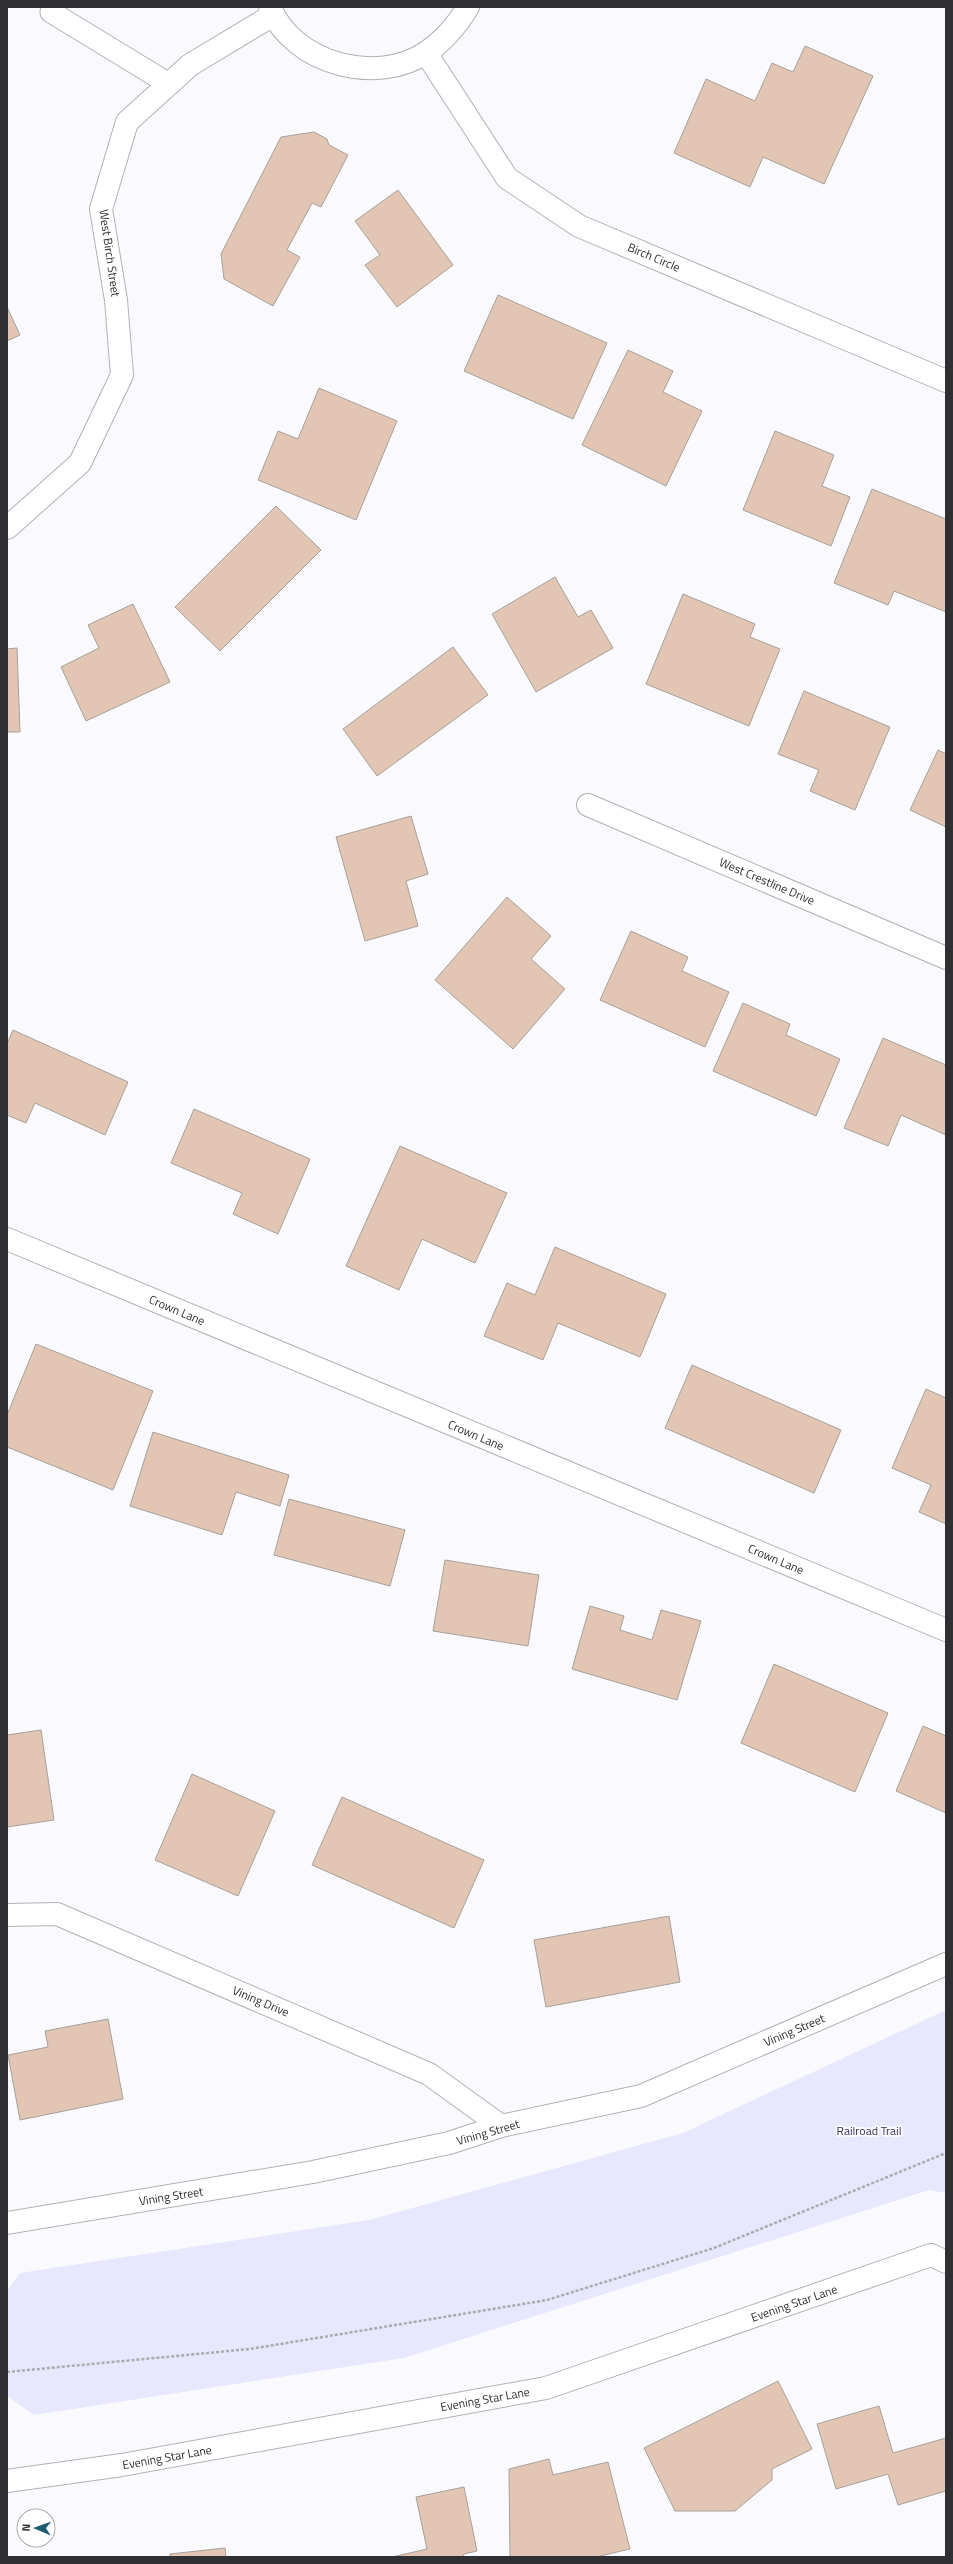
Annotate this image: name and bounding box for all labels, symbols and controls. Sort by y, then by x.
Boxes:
street label: West Birch Street [94,208,126,299]
street label: Birch Circle [625,237,683,277]
street label: West Crestline Drive [716,852,818,910]
street label: Crown Lane [146,1290,208,1330]
street label: Crown Lane [445,1415,507,1455]
street label: Crown Lane [745,1539,807,1579]
street label: Vining Drive [230,1980,292,2022]
street label: Vining Street [760,2008,828,2051]
street label: Vining Street [454,2114,523,2150]
park label: Railroad Trail [836,2121,902,2140]
street label: Vining Street [137,2181,205,2210]
street label: Evening Star Lane [748,2279,840,2327]
street label: Evening Star Lane [439,2382,531,2416]
street label: Evening Star Lane [121,2440,213,2474]
north arrow [16,2508,56,2548]
text: N [18,2524,34,2532]

